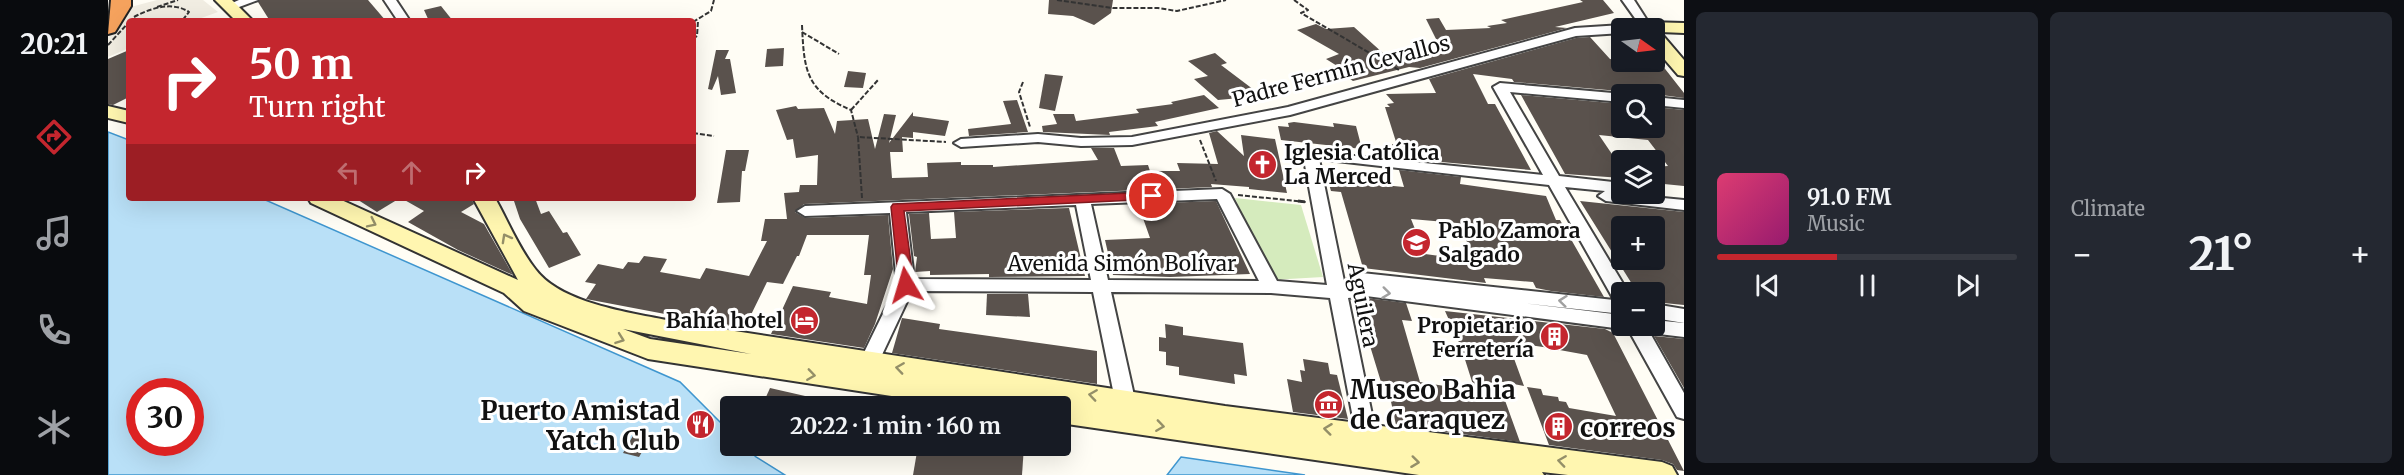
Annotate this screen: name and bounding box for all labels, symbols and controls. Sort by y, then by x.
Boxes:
north arrow [1611,18,1665,72]
map controls [1611,18,1665,336]
text: 20:21 [20,27,88,61]
street label: Padre Fermín Cevallos [1229,29,1453,113]
text: 50 m [249,38,353,90]
icon: right [150,42,228,120]
button: search [1611,84,1665,138]
text: Turn right [249,90,386,124]
icon: directions [33,116,75,158]
place label: Iglesia Católica La Merced [1284,139,1440,190]
church icon: Iglesia Católica La Merced [1247,148,1279,180]
button: layers [1611,150,1665,204]
icon: left [332,156,365,189]
icon: ahead [395,156,428,189]
icon: right [458,156,491,189]
pin [1126,170,1177,221]
icon: arrive [1135,179,1168,212]
text: 91.0 FM [1807,183,1891,211]
text: Climate [2071,196,2145,221]
text: Music [1807,211,1865,236]
icon: music [33,212,75,254]
one-way arrow [365,216,376,228]
button: + [1611,216,1665,270]
place label: Pablo Zamora Salgado [1438,217,1581,268]
school or university icon: Pablo Zamora Salgado [1401,226,1433,258]
text: 21° [2188,226,2254,282]
one-way arrow [502,234,513,244]
text: − [2071,234,2093,275]
text: + [2349,234,2371,275]
street label: Avenida Simón Bolívar [1007,250,1236,277]
position arrow [874,253,938,317]
street label: Aguilera [1341,260,1384,349]
icon: previous [1751,269,1784,302]
icon: pause [1851,269,1884,302]
icon: next [1951,269,1984,302]
button: − [1611,282,1665,336]
one-way arrow [1381,286,1390,298]
one-way arrow [1559,295,1568,308]
hotel icon: Bahía hotel [788,304,820,336]
place label: Bahía hotel [666,307,783,334]
icon: phone [33,309,75,351]
place label: Propietario Ferretería [1417,312,1534,363]
building icon: Propietario Ferretería [1539,321,1571,353]
one-way arrow [614,332,625,345]
one-way arrow [895,362,905,374]
one-way arrow [807,369,816,381]
place label: Museo Bahia de Caraquez [1350,373,1516,436]
speed limit sign: 30 [126,378,204,456]
museum icon: Museo Bahia de Caraquez [1313,388,1345,420]
one-way arrow [1089,390,1098,402]
place label: Puerto Amistad Yatch Club [480,394,680,457]
icon: climate [33,406,75,448]
restaurant icon: Puerto Amistad Yatch Club [685,409,717,441]
building icon: correos [1543,411,1575,443]
place label: correos [1580,411,1676,444]
text: 20:22 · 1 min · 160 m [790,412,1001,440]
one-way arrow [1155,419,1165,431]
one-way arrow [1323,424,1332,436]
one-way arrow [1411,455,1420,468]
one-way arrow [1558,456,1567,468]

